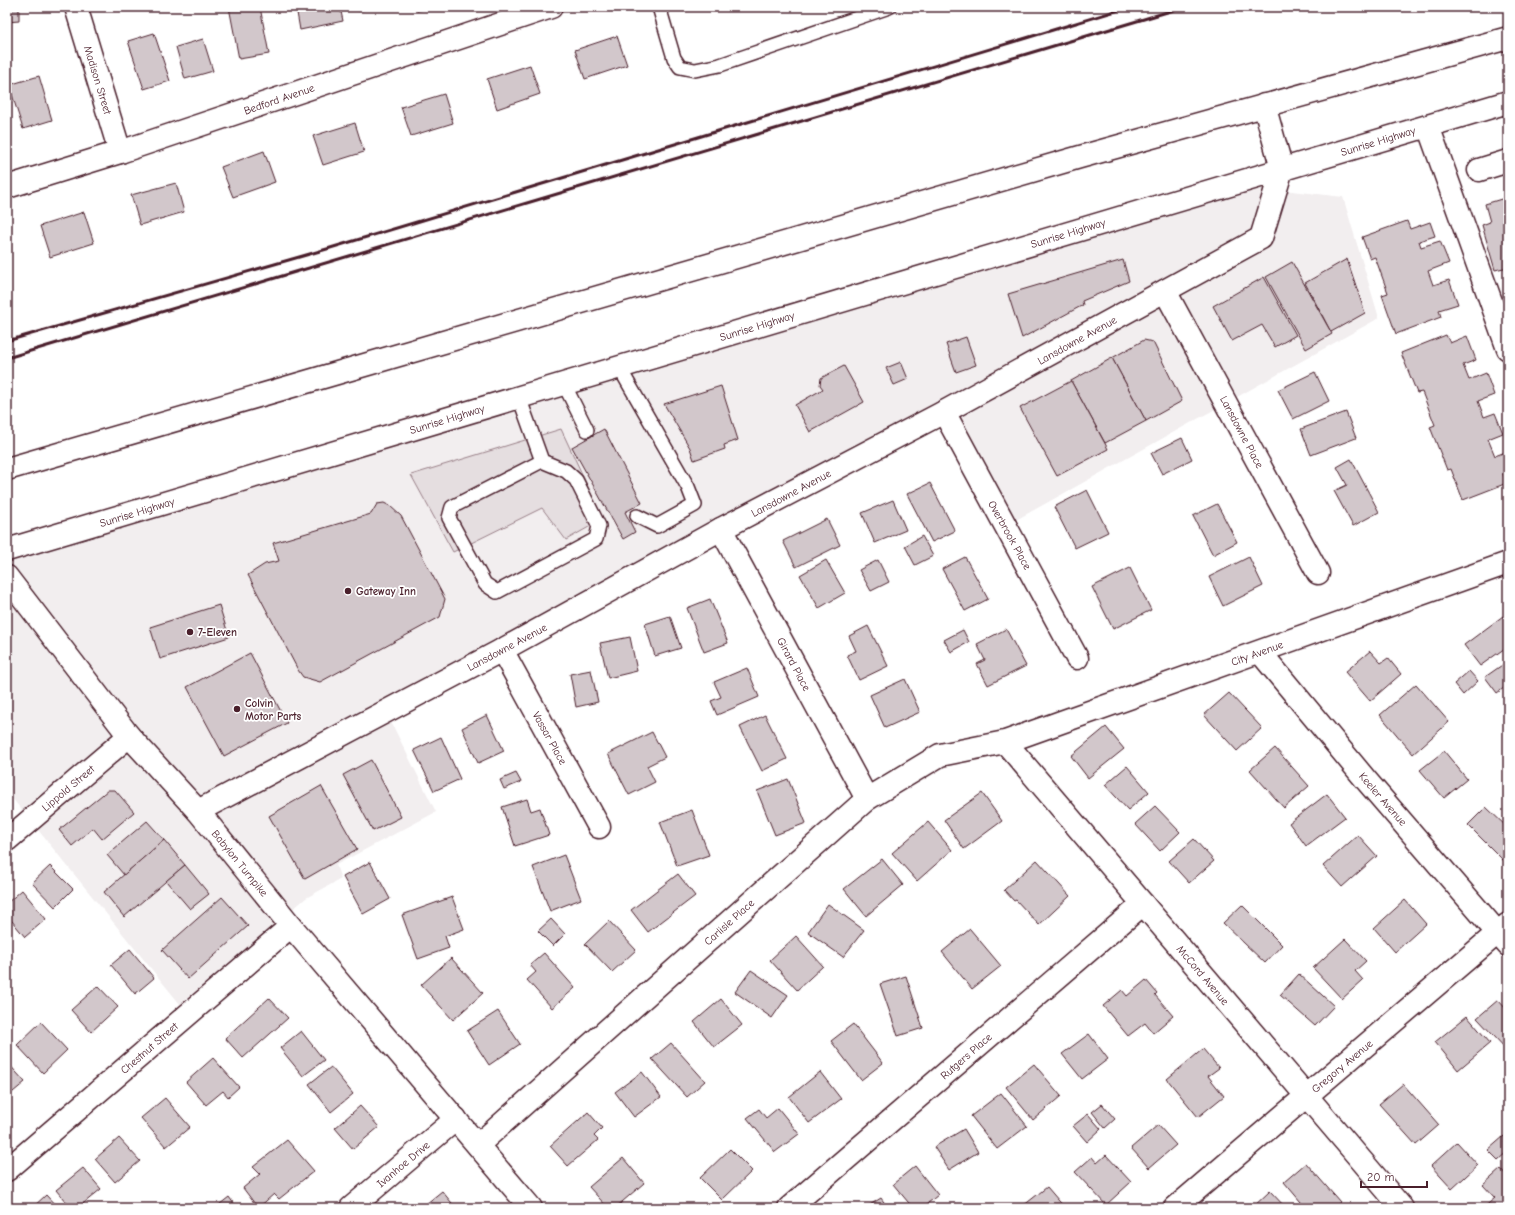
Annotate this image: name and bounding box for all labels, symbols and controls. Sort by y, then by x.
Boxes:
street label: Madison Street [81,44,114,117]
street label: Bedford Avenue [242,81,317,118]
street label: Sunrise Highway [1339,124,1417,159]
street label: Sunrise Highway [1029,216,1107,251]
street label: Sunrise Highway [718,309,796,344]
street label: Lansdowne Avenue [1035,313,1120,368]
street label: Lansdowne Place [1217,394,1266,471]
street label: Sunrise Highway [408,402,486,437]
street label: Lansdowne Avenue [749,467,834,520]
street label: Sunrise Highway [98,495,176,530]
street label: Overbrook Place [985,498,1034,573]
place label: Gateway Inn [356,585,416,598]
marker: Gateway Inn [343,586,353,596]
street label: Lansdowne Avenue [465,621,550,674]
place label: 7-Eleven [198,626,237,639]
marker: 7-Eleven [185,627,195,637]
street label: Girard Place [774,635,813,694]
street label: City Avenue [1229,638,1285,669]
place label: Colvin Motor Parts [245,697,302,723]
marker: Colvin Motor Parts [232,704,242,714]
street label: Vassar Place [530,709,570,768]
street label: Lippold Street [39,762,98,814]
street label: Keeler Avenue [1356,770,1410,829]
street label: Babylon Turnpike [209,827,271,900]
street label: Carlisle Place [702,896,757,948]
street label: McCord Avenue [1174,943,1232,1008]
street label: Chestnut Street [118,1019,181,1077]
street label: Rutgers Place [938,1030,995,1082]
street label: Gregory Avenue [1309,1037,1376,1096]
street label: Ivanhoe Drive [374,1138,433,1190]
scale bar [1361,1163,1427,1189]
text: 20 m [1367,1170,1395,1184]

